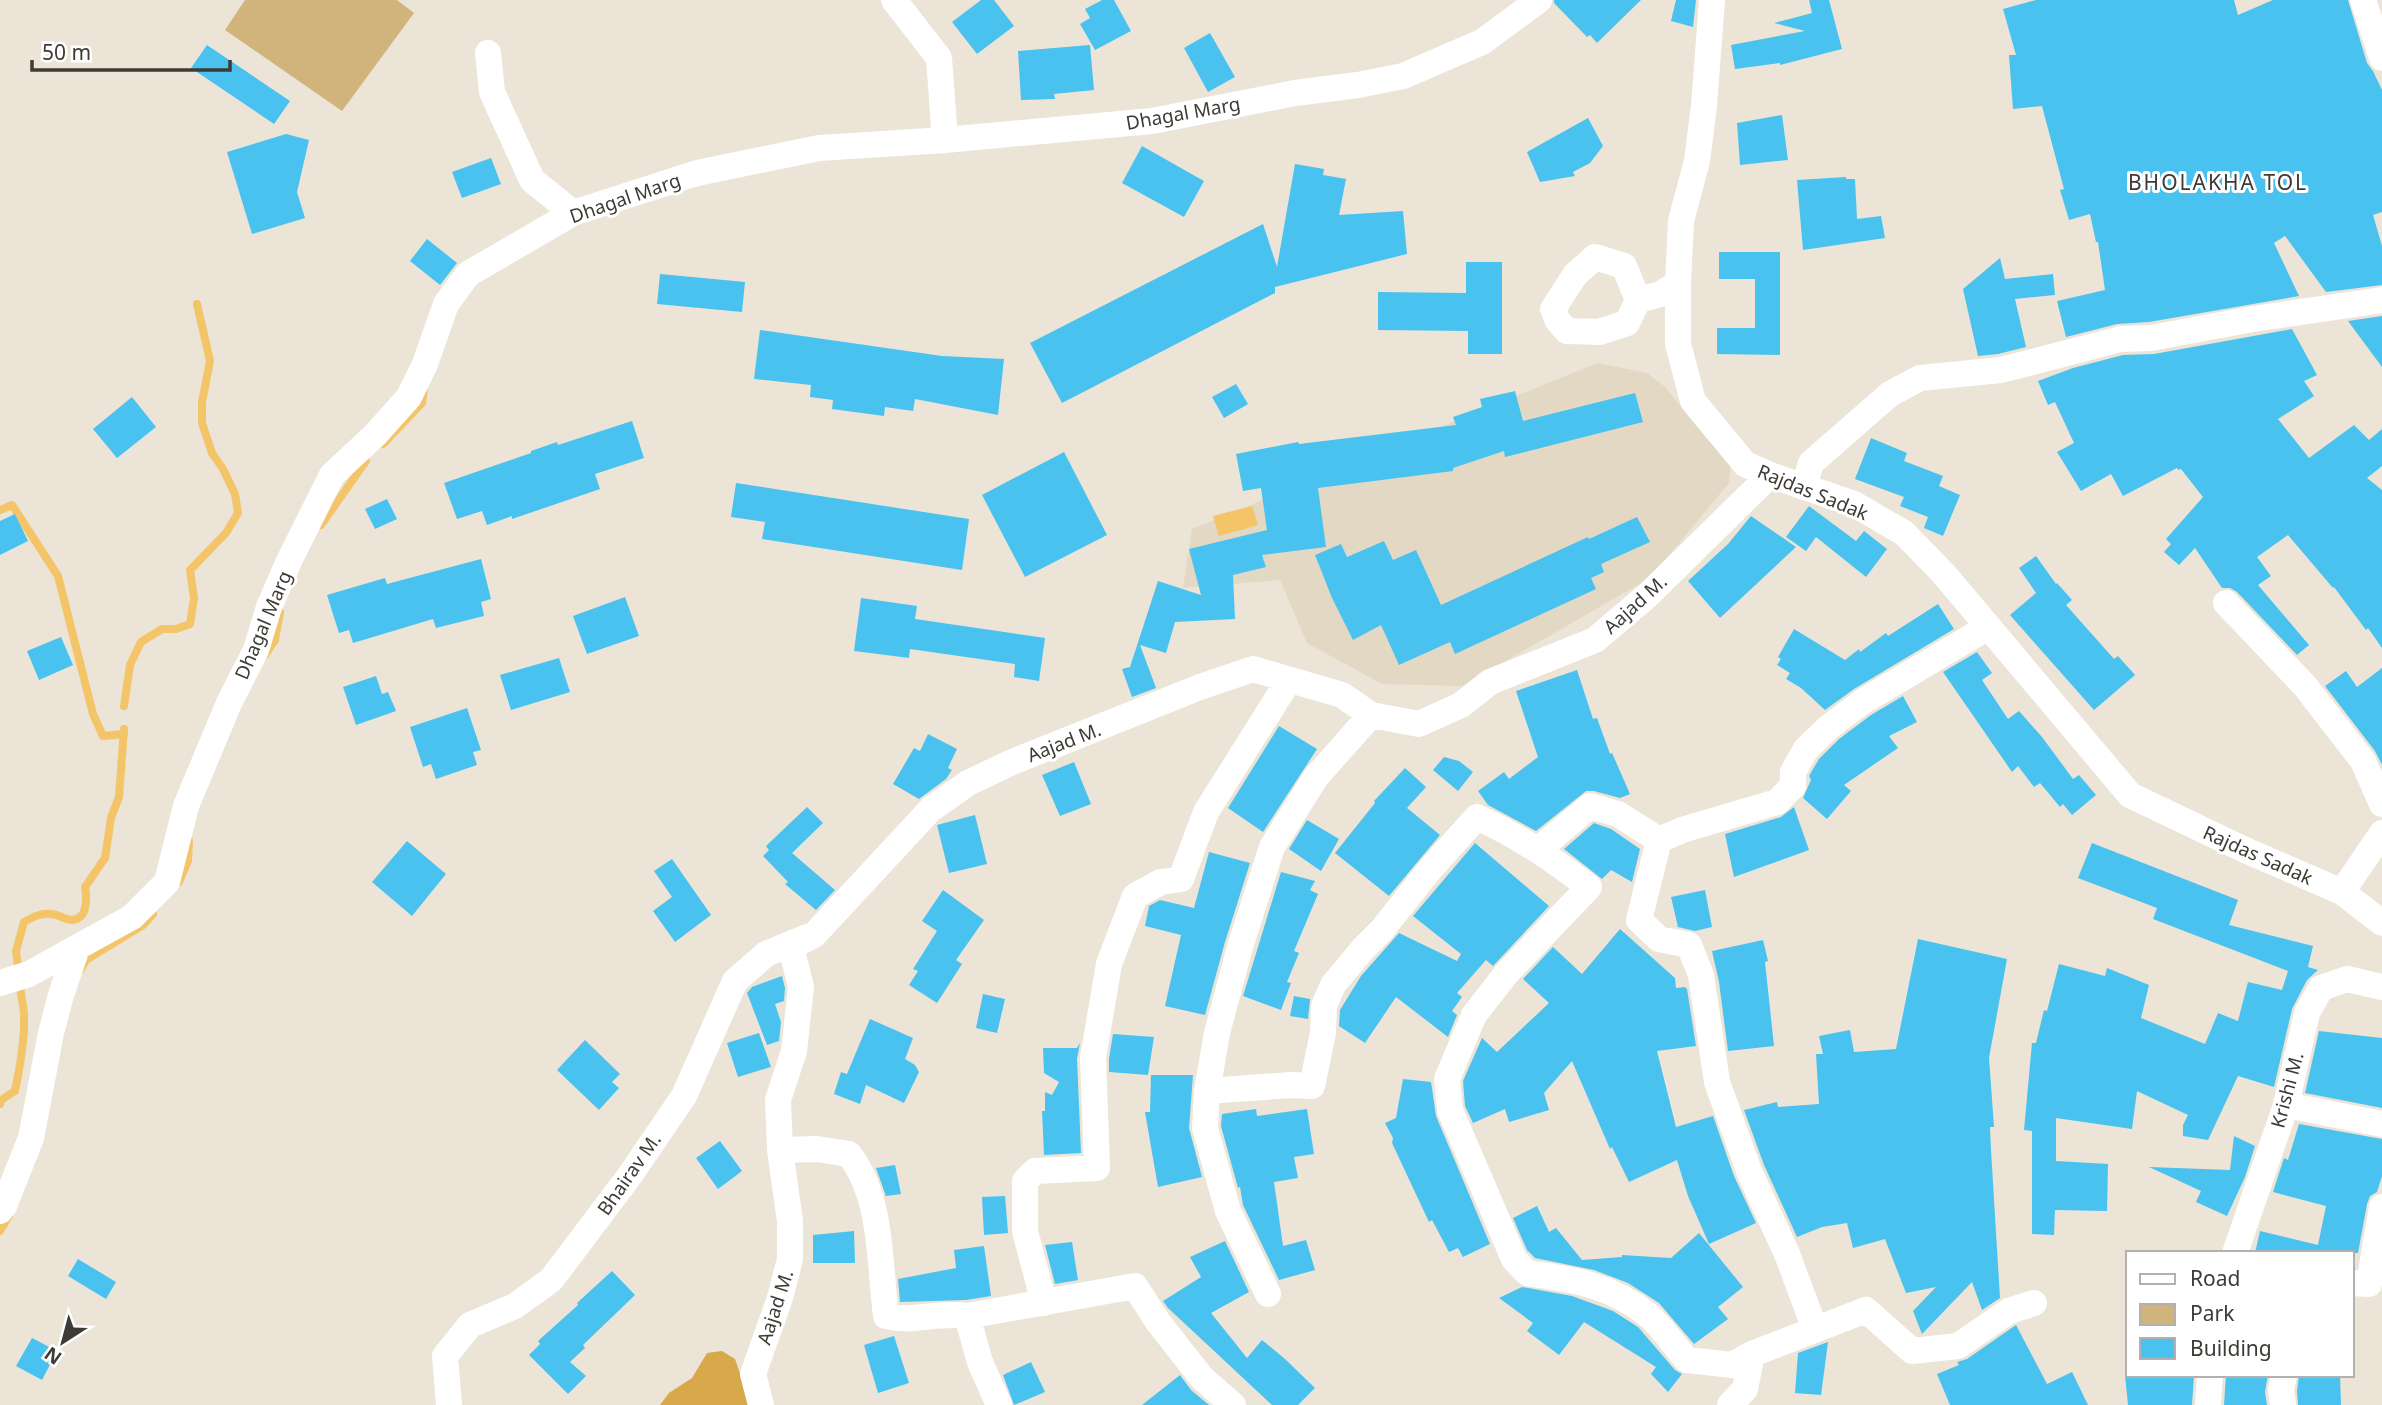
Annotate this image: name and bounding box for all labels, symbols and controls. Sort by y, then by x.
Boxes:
scale bar [32,28,229,72]
text: 50 m [42,38,91,66]
street label: Dhagal Marg [1124,90,1242,136]
street label: Dhagal Marg [566,167,684,229]
district label: BHOLAKHA TOL [2128,168,2308,196]
street label: Rajdas Sadak [1754,458,1872,526]
street label: Dhagal Marg [228,567,298,683]
street label: Aajad M. [1598,568,1672,640]
street label: Aajad M. [1023,716,1105,768]
street label: Rajdas Sadak [2199,819,2317,891]
street label: Krishi M. [2264,1049,2310,1131]
street label: Bhairav M. [591,1128,667,1220]
legend [2126,1251,2354,1377]
text: Road [2190,1264,2240,1292]
street label: Aajad M. [751,1266,799,1348]
text: Park [2190,1299,2235,1327]
north arrow [28,1307,98,1377]
text: Building [2190,1334,2272,1362]
text: N [39,1341,67,1371]

